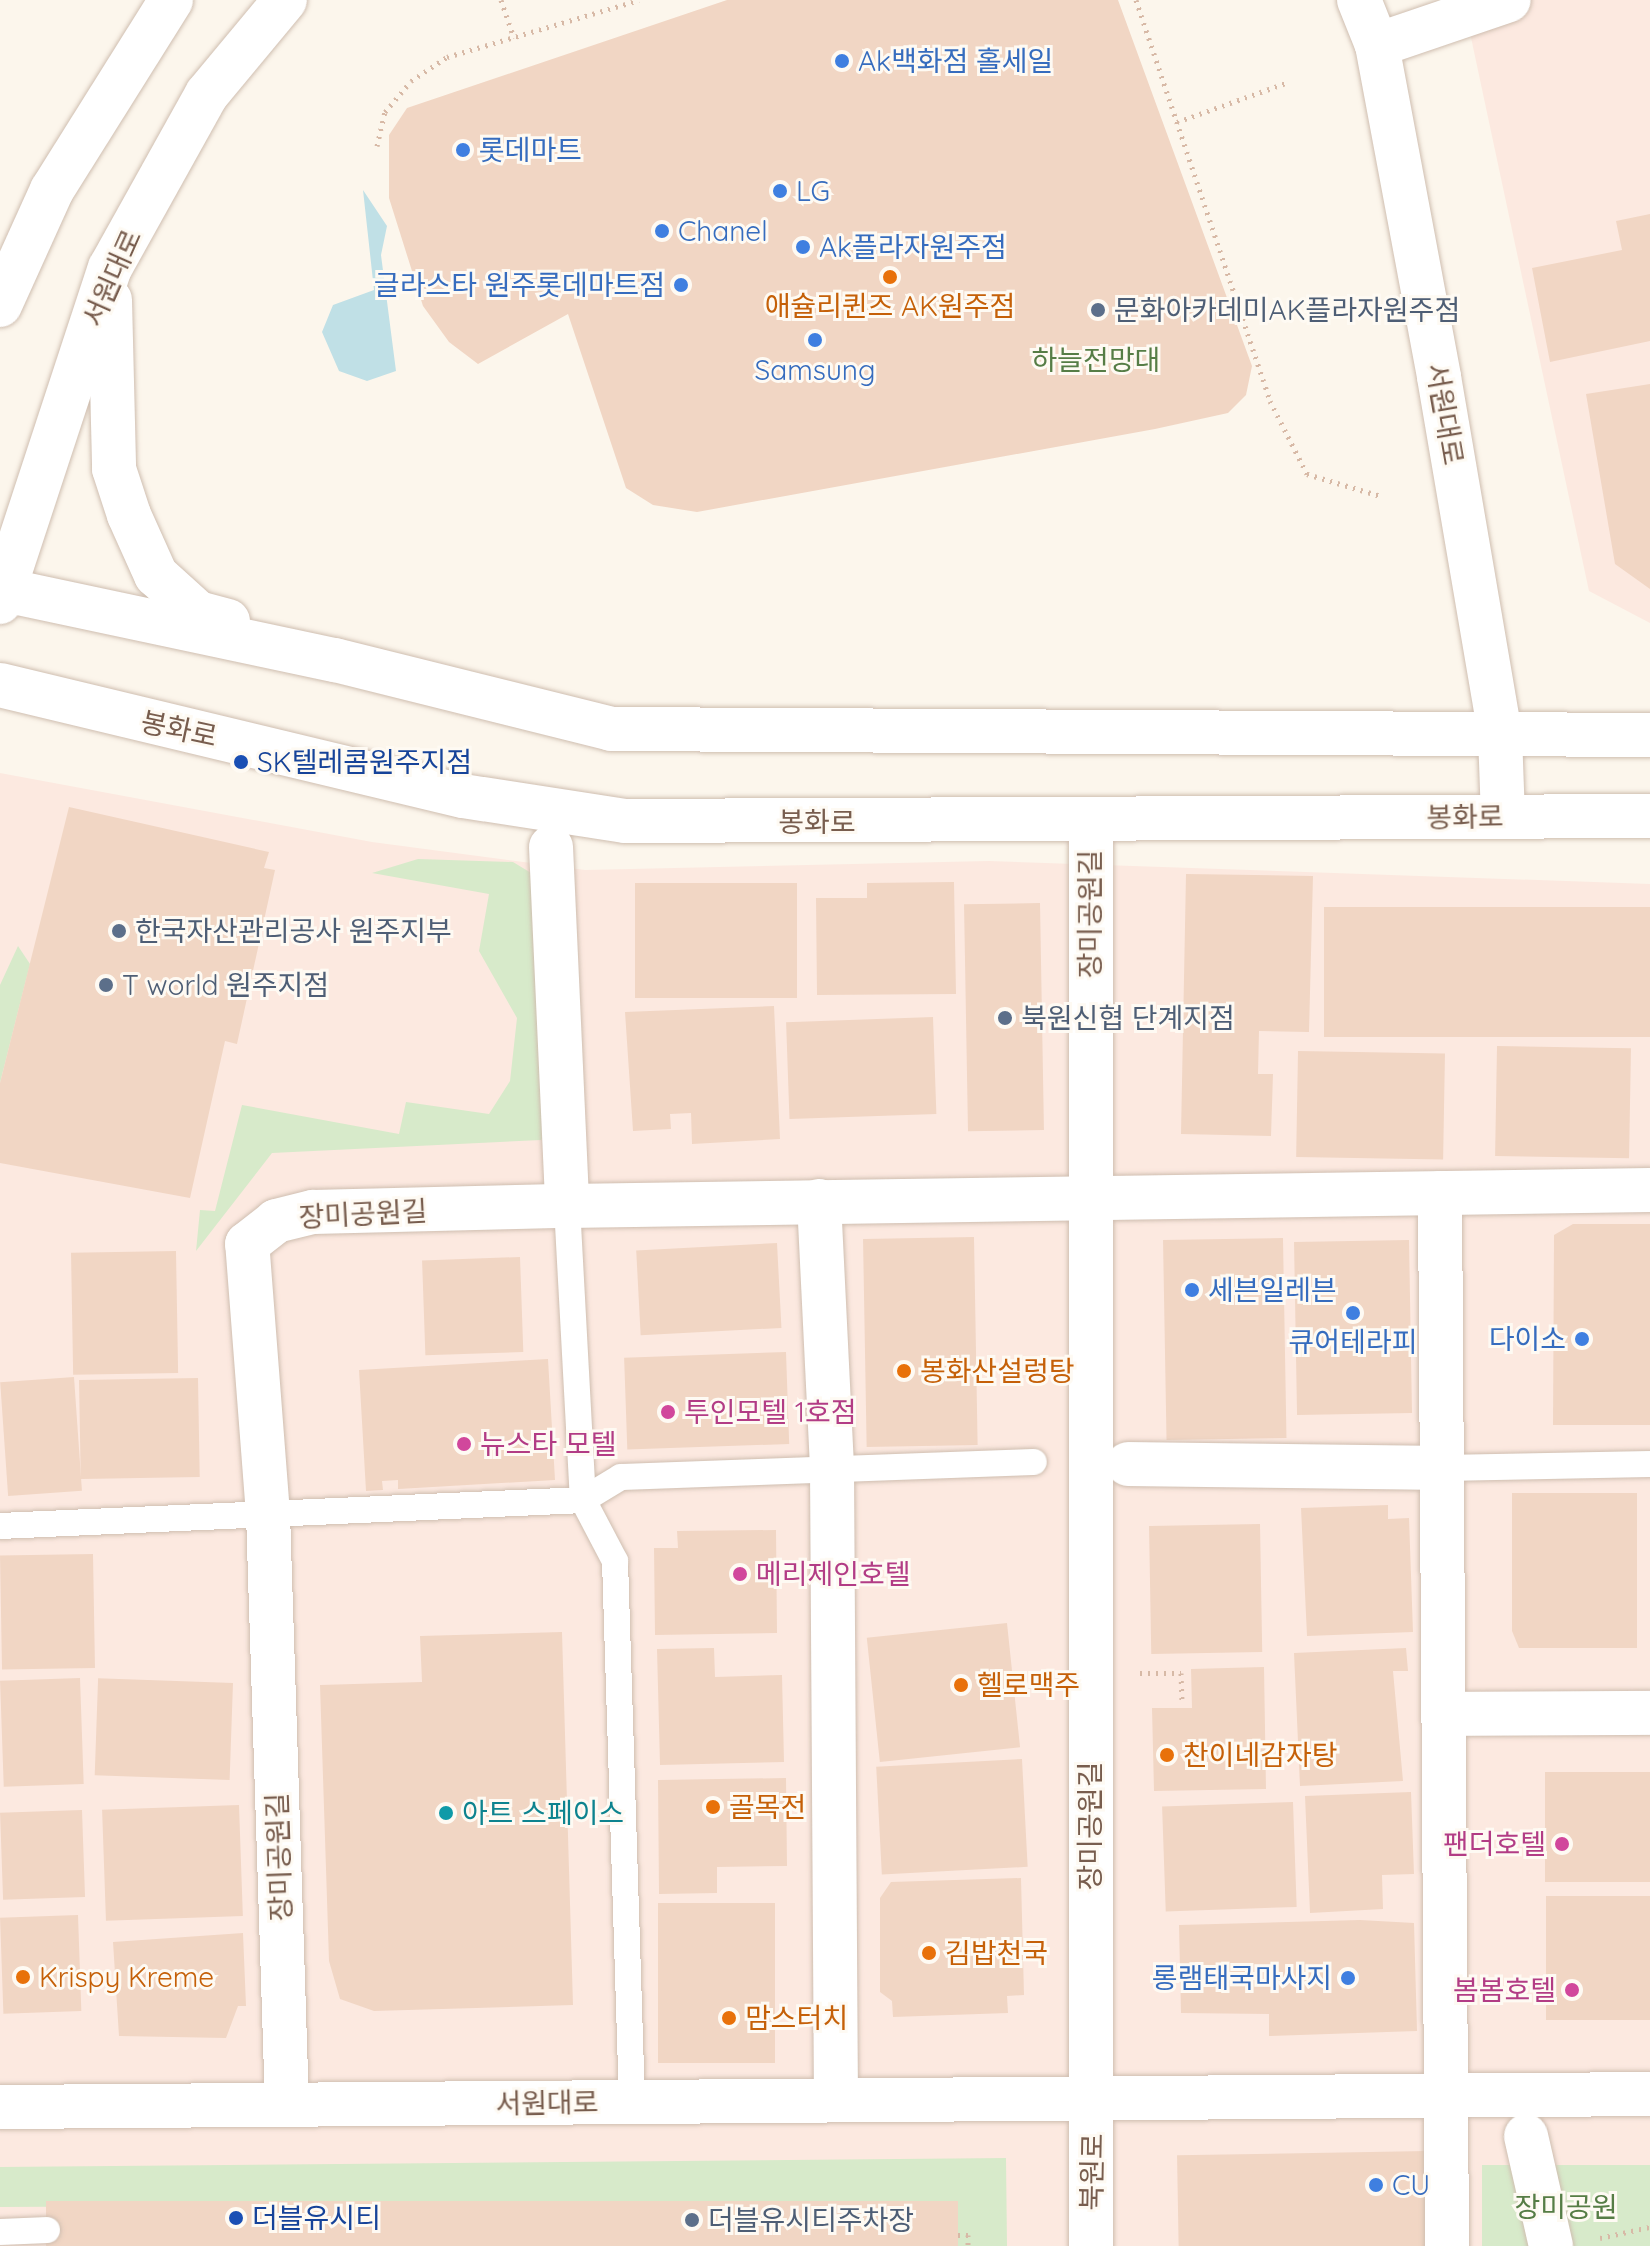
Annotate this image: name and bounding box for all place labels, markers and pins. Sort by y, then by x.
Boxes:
place label: Ak백화점 홀세일 [858,44,1053,78]
marker: Ak백화점 홀세일 [833,52,851,70]
place label: 롯데마트 [479,133,582,167]
marker: 롯데마트 [454,141,472,159]
place label: LG [796,174,830,208]
marker: LG [771,182,789,200]
place label: Chanel [678,214,768,248]
marker: Chanel [653,222,671,240]
place label: Ak플라자원주점 [819,230,1007,264]
marker: Ak플라자원주점 [794,238,812,256]
place label: 글라스타 원주롯데마트점 [374,268,665,302]
marker: 애슐리퀸즈 AK원주점 [881,268,899,286]
marker: 글라스타 원주롯데마트점 [672,276,690,294]
place label: 애슐리퀸즈 AK원주점 [765,289,1015,323]
place label: 문화아카데미AK플라자원주점 [1114,293,1460,327]
marker: 문화아카데미AK플라자원주점 [1089,301,1107,319]
marker: Samsung [806,331,824,349]
place label: Samsung [755,353,875,387]
place label: SK텔레콤원주지점 [257,745,472,779]
marker: SK텔레콤원주지점 [232,753,250,771]
place label: 한국자산관리공사 원주지부 [135,914,452,948]
marker: 한국자산관리공사 원주지부 [110,922,128,940]
place label: T world 원주지점 [122,968,329,1002]
marker: T world 원주지점 [97,976,115,994]
place label: 북원신협 단계지점 [1021,1001,1235,1035]
marker: 북원신협 단계지점 [996,1009,1014,1027]
place label: 세븐일레븐 [1208,1273,1337,1307]
marker: 세븐일레븐 [1183,1281,1201,1299]
marker: 큐어테라피 [1344,1304,1362,1322]
place label: 다이소 [1489,1322,1566,1356]
place label: 큐어테라피 [1289,1325,1417,1359]
marker: 다이소 [1573,1330,1591,1348]
place label: 봉화산설렁탕 [920,1354,1075,1388]
marker: 봉화산설렁탕 [895,1362,913,1380]
place label: 투인모텔 1호점 [684,1395,857,1429]
marker: 투인모텔 1호점 [659,1403,677,1421]
place label: 뉴스타 모텔 [480,1427,616,1461]
marker: 뉴스타 모텔 [455,1435,473,1453]
place label: 메리제인호텔 [756,1557,911,1591]
marker: 메리제인호텔 [731,1565,749,1583]
place label: 헬로맥주 [977,1668,1080,1702]
marker: 헬로맥주 [952,1676,970,1694]
place label: 찬이네감자탕 [1183,1738,1338,1772]
marker: 찬이네감자탕 [1158,1746,1176,1764]
place label: 골목전 [729,1790,806,1824]
place label: 아트 스페이스 [462,1796,624,1830]
marker: 골목전 [704,1798,722,1816]
marker: 아트 스페이스 [437,1804,455,1822]
place label: 팬더호텔 [1443,1827,1546,1861]
marker: 팬더호텔 [1553,1835,1571,1853]
place label: 김밥천국 [945,1936,1048,1970]
marker: 김밥천국 [920,1944,938,1962]
place label: Krispy Kreme [39,1960,214,1994]
place label: 롱램태국마사지 [1152,1961,1332,1995]
marker: Krispy Kreme [14,1968,32,1986]
marker: 롱램태국마사지 [1339,1969,1357,1987]
place label: 봄봄호텔 [1453,1973,1556,2007]
marker: 봄봄호텔 [1563,1981,1581,1999]
place label: 맘스터치 [745,2001,848,2035]
marker: 맘스터치 [720,2009,738,2027]
place label: CU [1392,2168,1430,2202]
marker: CU [1367,2176,1385,2194]
place label: 더블유시티 [252,2201,381,2235]
place label: 더블유시티주차장 [708,2203,914,2237]
marker: 더블유시티 [227,2209,245,2227]
marker: 더블유시티주차장 [683,2211,701,2229]

